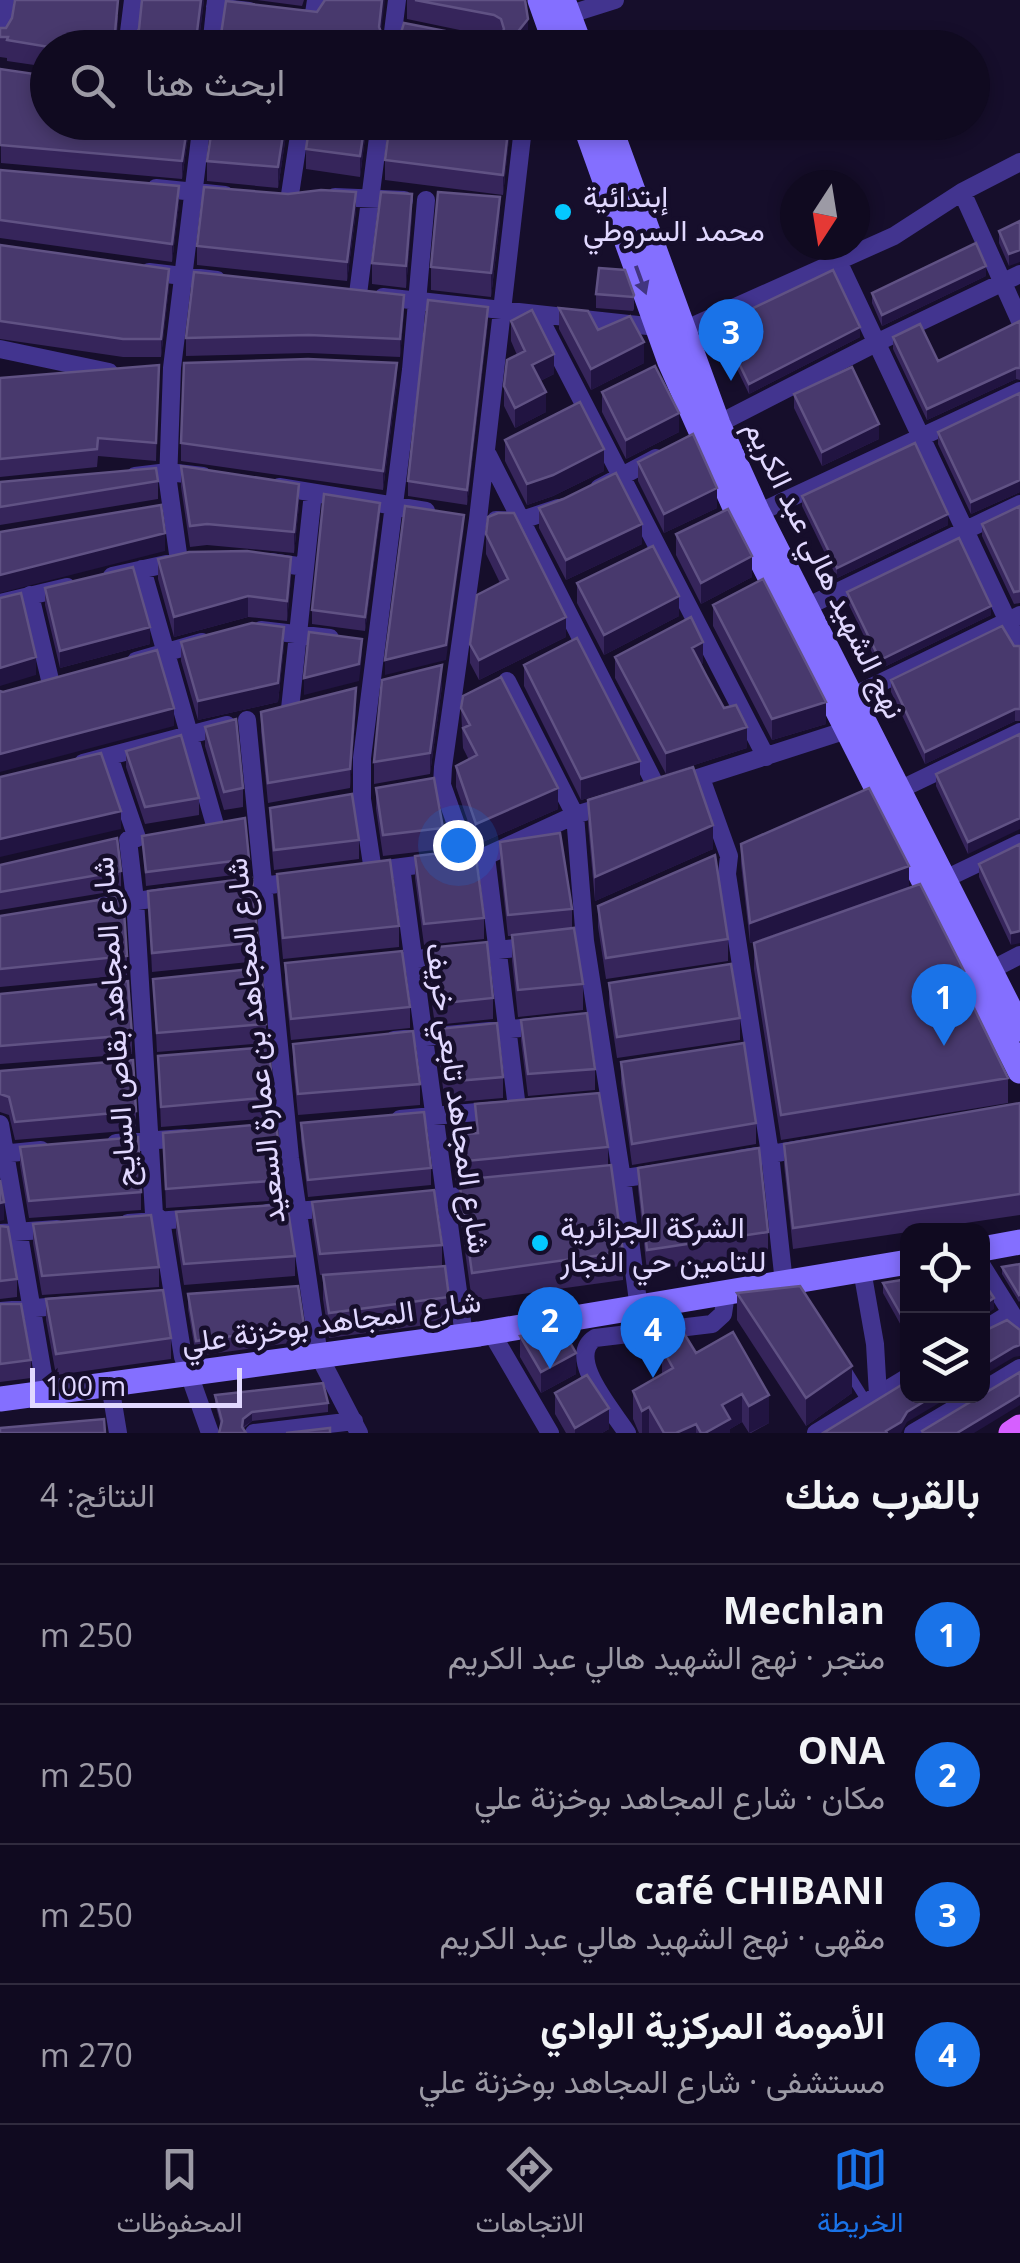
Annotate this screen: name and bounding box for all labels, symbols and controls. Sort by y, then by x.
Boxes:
search box [30,30,990,140]
text: ابحث هنا [145,55,285,107]
icon: search [65,58,120,113]
north arrow [780,170,870,260]
place label: إبتدائية محمد السروطي [583,175,765,255]
marker: إبتدائية محمد السروطي [552,201,574,223]
one-way arrow [634,265,649,295]
pin: 3 [698,298,764,381]
street label: نهج الشهيد هالي عبد الكريم [731,413,916,727]
your location [433,820,484,871]
street label: شارع المجاهد بقاص السايح [81,855,146,1189]
street label: شارع المجاهد بن عمارة السعيد [214,856,295,1226]
street label: شارع المجاهد تابعي خريف [412,940,501,1257]
pin: 1 [912,964,976,1046]
place label: الشركة الجزائرية للتامين حي النجار [559,1206,766,1286]
map controls [900,1223,990,1403]
button: locate [900,1223,990,1313]
marker: الشركة الجزائرية للتامين حي النجار [529,1232,551,1254]
street label: شارع المجاهد بوخزنة علي [179,1280,484,1367]
pin: 2 [518,1286,582,1369]
pin: 4 [620,1296,686,1378]
button: layers [900,1313,990,1403]
scale bar [30,1363,242,1408]
text: 100 m [45,1366,126,1404]
text: بالقرب منك [785,1464,980,1521]
text: النتائج: 4 [40,1473,155,1516]
text: Mechlan [723,1583,885,1635]
text: 250 m [40,1613,133,1656]
text: 1 [938,1613,957,1656]
text: متجر · نهج الشهيد هالي عبد الكريم [448,1635,885,1678]
text: ONA [798,1723,885,1775]
text: 250 m [40,1753,133,1796]
text: 2 [938,1753,957,1796]
text: مكان · شارع المجاهد بوخزنة علي [474,1775,885,1818]
text: café CHIBANI [634,1863,885,1915]
text: 250 m [40,1893,133,1936]
text: 3 [938,1893,957,1936]
text: مقهى · نهج الشهيد هالي عبد الكريم [440,1915,885,1958]
text: الأمومة المركزية الوادي [540,1998,885,2050]
text: 270 m [40,2033,133,2076]
text: 4 [938,2033,957,2076]
text: مستشفى · شارع المجاهد بوخزنة علي [418,2059,885,2102]
tab: المحفوظات [116,2142,243,2247]
tab: الاتجاهات [475,2142,584,2247]
tab: الخريطة [817,2142,904,2247]

